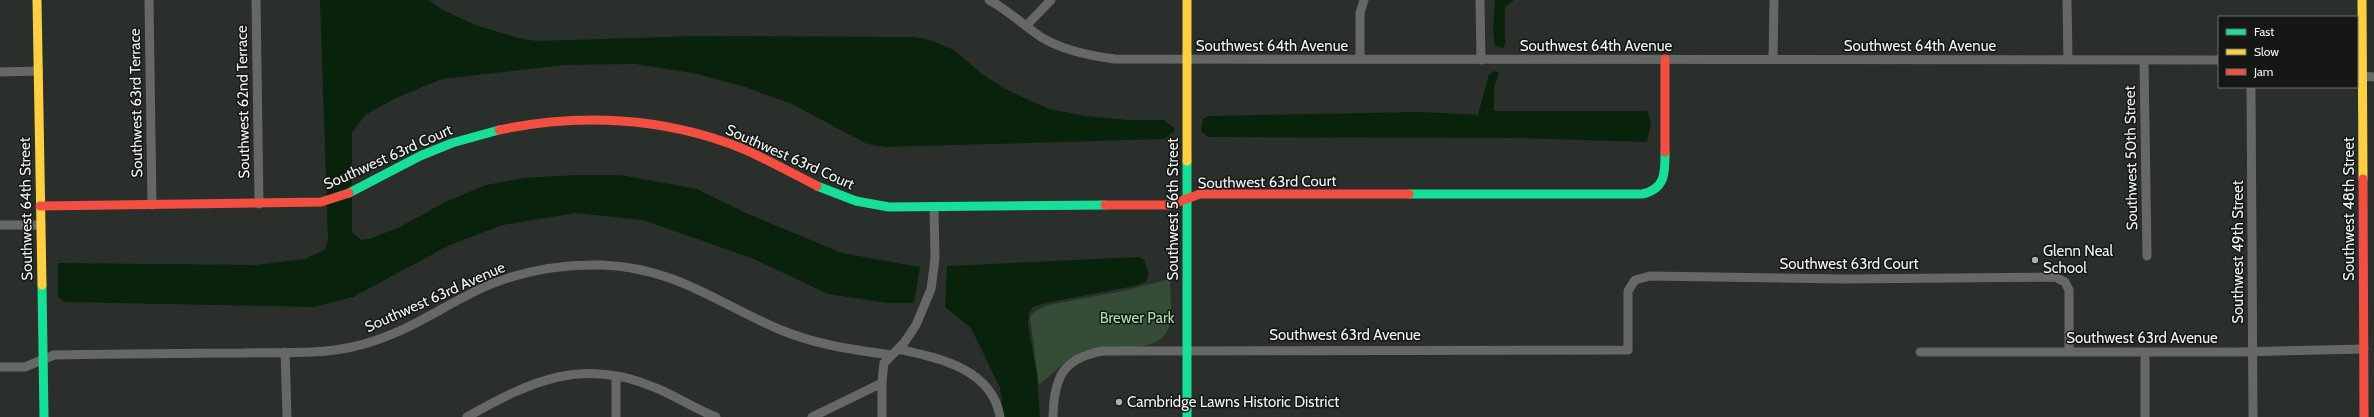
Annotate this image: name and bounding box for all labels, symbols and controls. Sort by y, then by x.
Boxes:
legend [2218,16,2358,88]
text: Fast [2254,24,2274,39]
street label: Southwest 62nd Terrace [233,25,253,179]
street label: Southwest 63rd Terrace [126,28,146,178]
street label: Southwest 64th Avenue [1196,37,1349,55]
street label: Southwest 64th Avenue [1520,37,1673,55]
street label: Southwest 64th Avenue [1844,37,1997,55]
text: Slow [2254,44,2279,59]
text: Jam [2253,64,2273,79]
street label: Southwest 50th Street [2121,85,2141,231]
street label: Southwest 63rd Court [321,121,455,193]
street label: Southwest 63rd Court [723,121,857,193]
street label: Southwest 64th Street [16,137,36,281]
street label: Southwest 48th Street [2340,137,2358,281]
street label: Southwest 56th Street [1164,138,1182,280]
street label: Southwest 63rd Court [1197,172,1337,192]
street label: Southwest 49th Street [2229,180,2247,324]
place label: Glenn Neal School [2043,242,2114,277]
street label: Southwest 63rd Court [1780,255,1918,273]
marker: Glenn Neal School [2030,255,2040,265]
street label: Southwest 63rd Avenue [362,258,508,336]
park label: Brewer Park [1100,309,1175,327]
street label: Southwest 63rd Avenue [1269,326,1421,344]
street label: Southwest 63rd Avenue [2066,329,2218,347]
place label: Cambridge Lawns Historic District [1127,393,1339,411]
marker: Cambridge Lawns Historic District [1114,397,1124,407]

